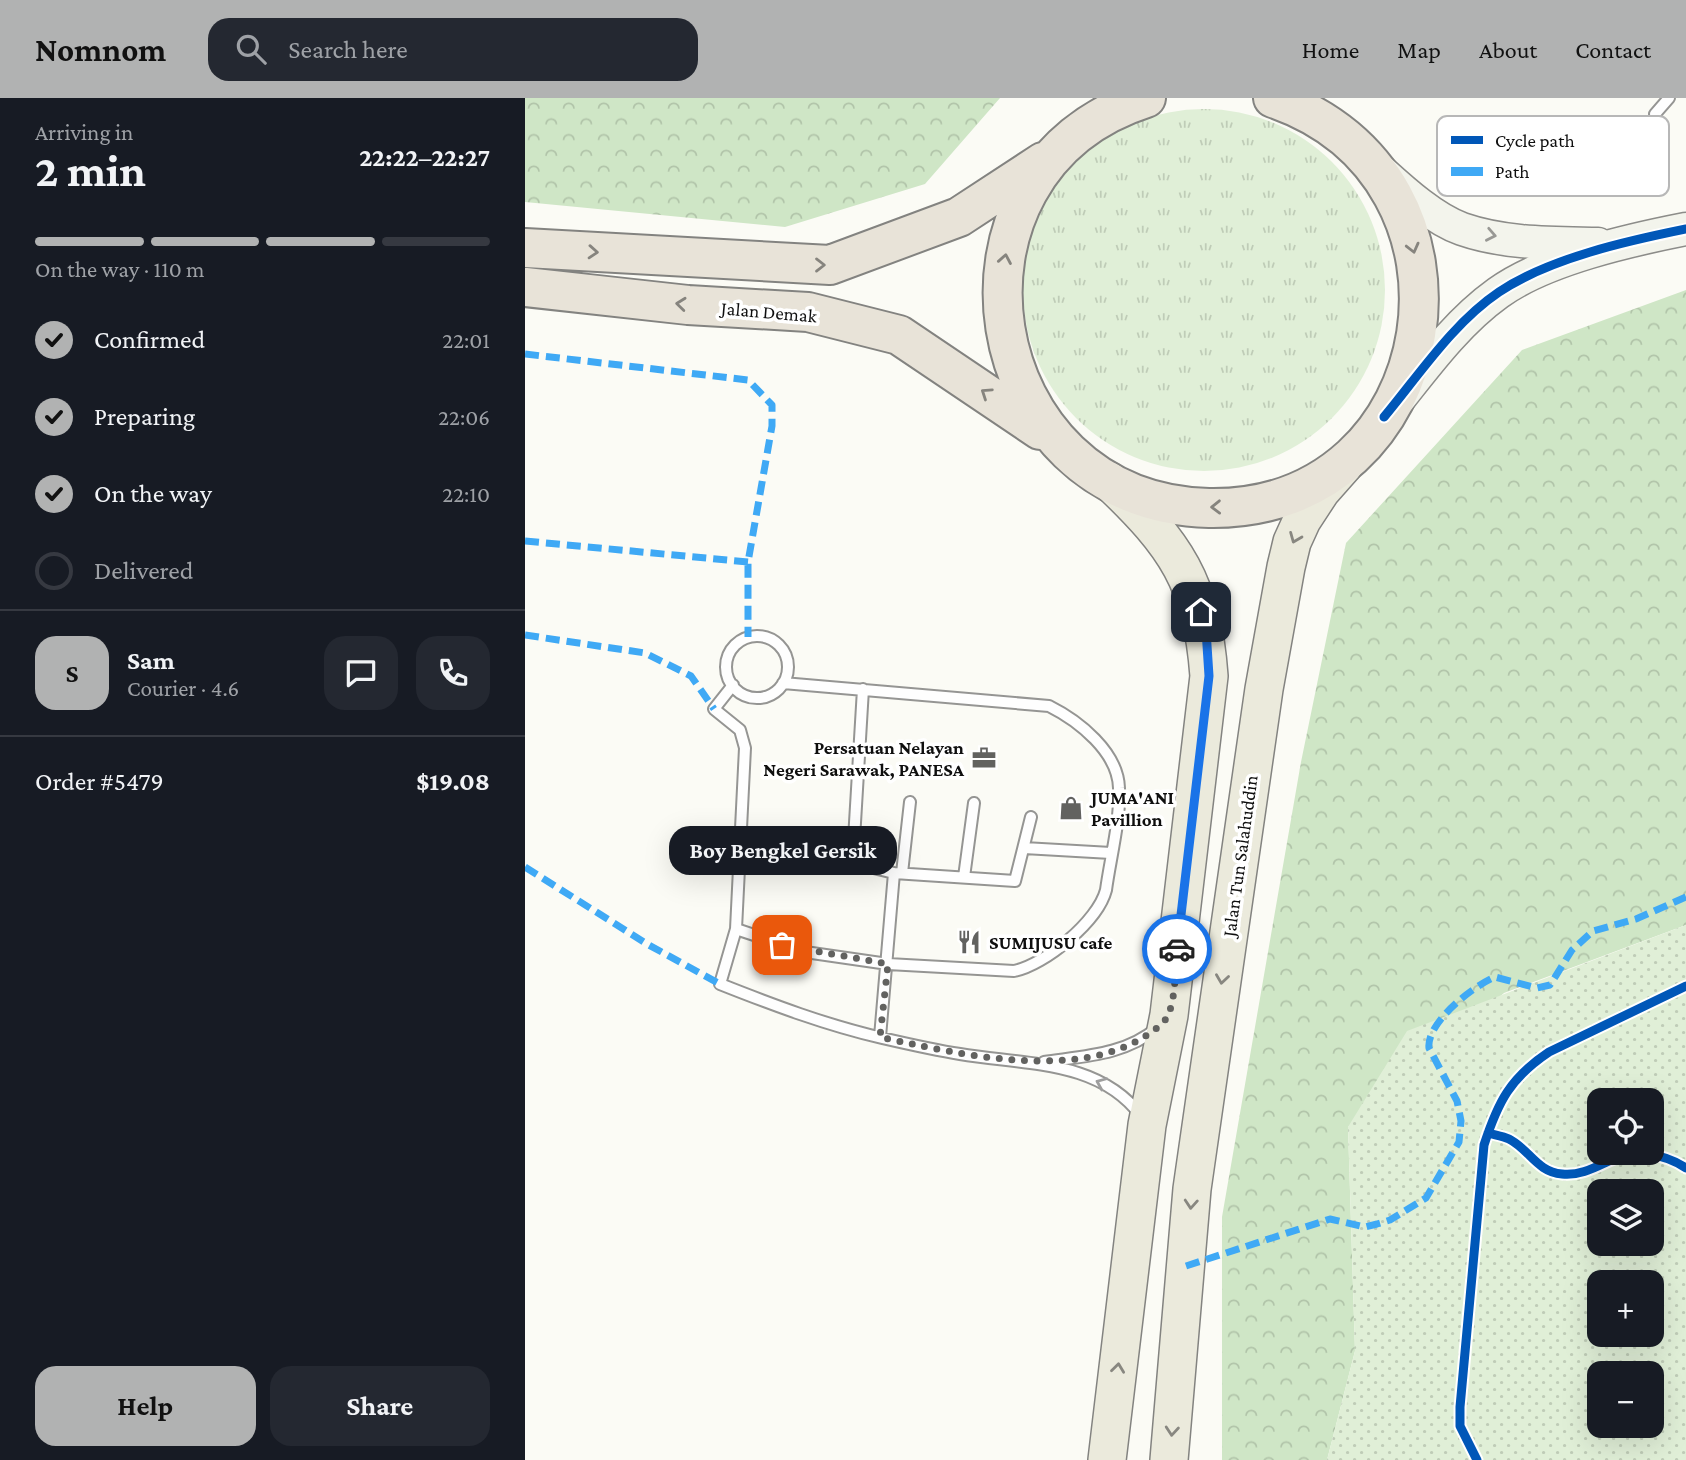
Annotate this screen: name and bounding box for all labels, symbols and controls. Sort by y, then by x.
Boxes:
search box [208,18,698,81]
icon: search [232,30,270,68]
text: Nomnom [35,31,166,68]
text: Search here [288,35,408,64]
text: Home [1302,36,1359,63]
text: Map [1397,36,1441,63]
text: About [1479,36,1537,63]
text: Contact [1575,36,1651,63]
legend [1437,116,1669,196]
text: Arriving in [35,119,133,145]
text: Cycle path [1495,130,1575,151]
text: 22:22–22:27 [359,143,490,172]
text: 2 min [35,145,146,196]
text: Path [1495,161,1530,182]
one-way arrow [1485,226,1497,241]
one-way arrow [1405,242,1419,254]
one-way arrow [588,245,599,260]
one-way arrow [997,253,1012,265]
text: On the way · 110 m [35,256,205,282]
one-way arrow [815,257,826,273]
one-way arrow [675,297,686,312]
street label: Jalan Demak [718,297,819,327]
icon: check [35,321,73,359]
text: Confirmed [94,325,205,354]
text: 22:01 [442,327,490,353]
one-way arrow [981,389,994,401]
icon: check [35,398,73,436]
text: Preparing [94,402,195,431]
text: 22:06 [438,404,490,430]
icon: check [35,475,73,513]
text: On the way [94,479,212,508]
text: 22:10 [442,481,490,507]
one-way arrow [1210,499,1221,515]
one-way arrow [1289,530,1303,543]
text: Delivered [94,556,193,585]
pin [1171,582,1231,642]
icon: home [1182,593,1220,631]
button: chat [324,636,398,710]
button: phone [416,636,490,710]
text: Sam [127,646,175,675]
text: S [66,659,79,688]
text: Courier · 4.6 [127,675,239,701]
place label: Persatuan Nelayan Negeri Sarawak, PANESA [763,737,965,780]
office icon: Persatuan Nelayan Negeri Sarawak, PANESA [970,744,998,772]
text: Order #5479 [35,767,164,796]
text: $19.08 [416,767,490,796]
street label: Jalan Tun Salahuddin [1218,774,1262,940]
place label: JUMA'ANI Pavillion [1089,787,1174,830]
shop icon: JUMA'ANI Pavillion [1057,794,1085,822]
callout: Boy Bengkel Gersik [668,826,896,875]
text: Boy Bengkel Gersik [689,837,877,863]
courier [1142,914,1212,984]
pin [752,915,812,975]
icon: bag [763,926,801,964]
restaurant icon: SUMIJUSU cafe [955,928,983,956]
icon: car [1158,930,1196,968]
place label: SUMIJUSU cafe [989,932,1113,953]
one-way arrow [1215,973,1230,985]
one-way arrow [1096,1077,1108,1091]
map controls [1587,1088,1664,1438]
button: locate [1587,1088,1664,1165]
button: layers [1587,1179,1664,1256]
one-way arrow [1184,1199,1199,1210]
button: + [1587,1270,1664,1347]
button: − [1587,1361,1664,1438]
one-way arrow [1111,1362,1126,1374]
button: Help [35,1366,256,1446]
button: Share [270,1366,490,1446]
one-way arrow [1165,1426,1180,1437]

